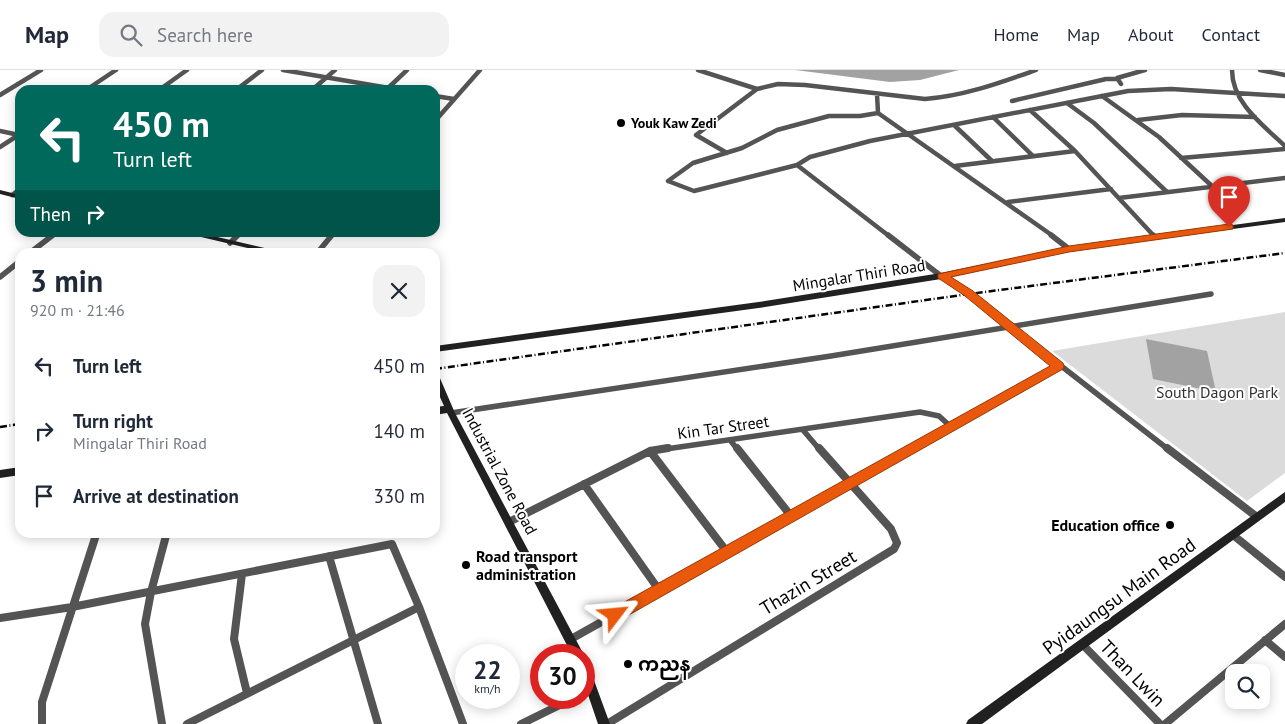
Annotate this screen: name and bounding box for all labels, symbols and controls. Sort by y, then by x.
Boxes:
search box [99,12,449,57]
text: Map [25,19,69,50]
icon: search [117,21,145,49]
text: Search here [157,23,253,47]
text: Home [993,23,1039,46]
text: Map [1067,23,1100,46]
text: About [1128,23,1174,46]
text: Contact [1202,23,1260,46]
text: 450 m [113,101,210,147]
icon: left [30,105,95,170]
place label: Youk Kaw Zedi [630,114,717,132]
marker: Youk Kaw Zedi [615,117,627,129]
text: Turn left [113,145,192,173]
pin [1208,176,1250,227]
icon: arrive [1215,183,1243,211]
icon: right [81,200,109,228]
text: Then [30,202,71,226]
street label: Mingalar Thiri Road [791,255,927,295]
text: 3 min [30,261,103,300]
button: close [373,265,425,317]
text: 920 m · 21:46 [30,300,125,320]
icon: left [30,352,58,380]
text: Turn left [73,354,142,378]
text: 450 m [373,354,425,378]
park label: South Dagon Park [1156,382,1278,402]
street label: Industrial Zone Road [458,404,542,538]
text: Turn right [73,409,153,433]
street label: Kin Tar Street [676,411,771,443]
icon: right [30,417,58,445]
text: 140 m [373,419,425,443]
text: Mingalar Thiri Road [73,433,207,453]
icon: arrive [30,482,58,510]
text: Arrive at destination [73,484,239,508]
text: 330 m [373,484,425,508]
place label: Education office [1051,515,1160,535]
marker: Education office [1164,519,1176,531]
street label: Pyidaungsu Main Road [1038,532,1200,660]
street label: Thazin Street [756,544,861,620]
place label: Road transport administration [476,546,578,584]
marker: Road transport administration [460,559,472,571]
position arrow [588,588,640,640]
street label: Than Lwin [1095,635,1171,711]
speed limit sign: 30 [530,644,595,709]
place label: ကညန [638,652,691,680]
text: 22 [473,654,502,686]
marker: ကညန [622,658,634,670]
map controls [1225,664,1270,709]
button: search [1225,664,1270,709]
text: km/h [474,681,501,696]

